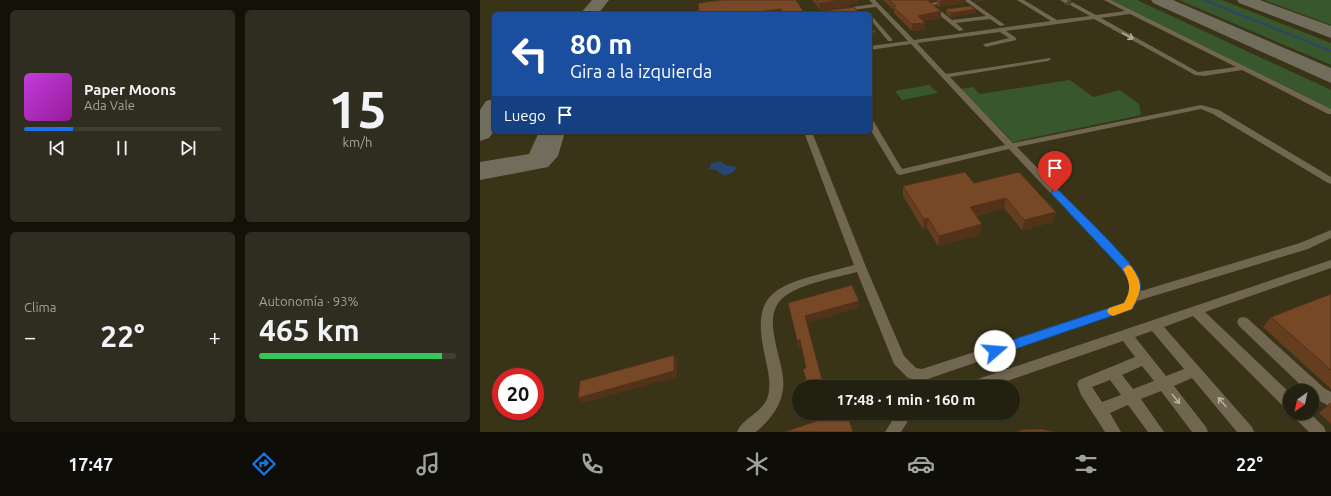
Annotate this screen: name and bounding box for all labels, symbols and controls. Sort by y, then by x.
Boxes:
icon: left [504,28,556,80]
text: 80 m [570,28,632,59]
one-way arrow [1122,32,1134,40]
text: Gira a la izquierda [570,61,712,81]
text: 15 [328,80,387,138]
text: Paper Moons [84,81,176,98]
text: Ada Vale [84,98,135,112]
icon: arrive [554,104,576,126]
text: Luego [504,107,546,124]
text: km/h [342,135,373,149]
icon: previous [46,137,68,159]
icon: pause [111,137,133,159]
icon: next [177,137,199,159]
pin [1038,151,1072,192]
icon: arrive [1044,157,1066,179]
text: Autonomía · 93% [259,294,358,308]
text: Clima [24,300,56,314]
text: 465 km [259,313,360,347]
text: 22° [100,319,145,353]
text: − [24,324,36,349]
text: + [209,324,221,349]
position arrow [974,330,1016,372]
speed limit sign: 20 [492,368,544,420]
north arrow [1283,384,1319,420]
map controls [1283,384,1319,420]
text: 17:48 · 1 min · 160 m [837,391,975,408]
one-way arrow [1171,393,1180,404]
one-way arrow [1217,397,1226,408]
icon: directions [250,450,278,478]
icon: music [414,450,442,478]
icon: phone [578,450,606,478]
icon: climate [743,450,771,478]
icon: car [907,450,935,478]
icon: filters [1072,450,1100,478]
text: 17:47 [68,454,113,474]
text: 22° [1236,454,1263,474]

